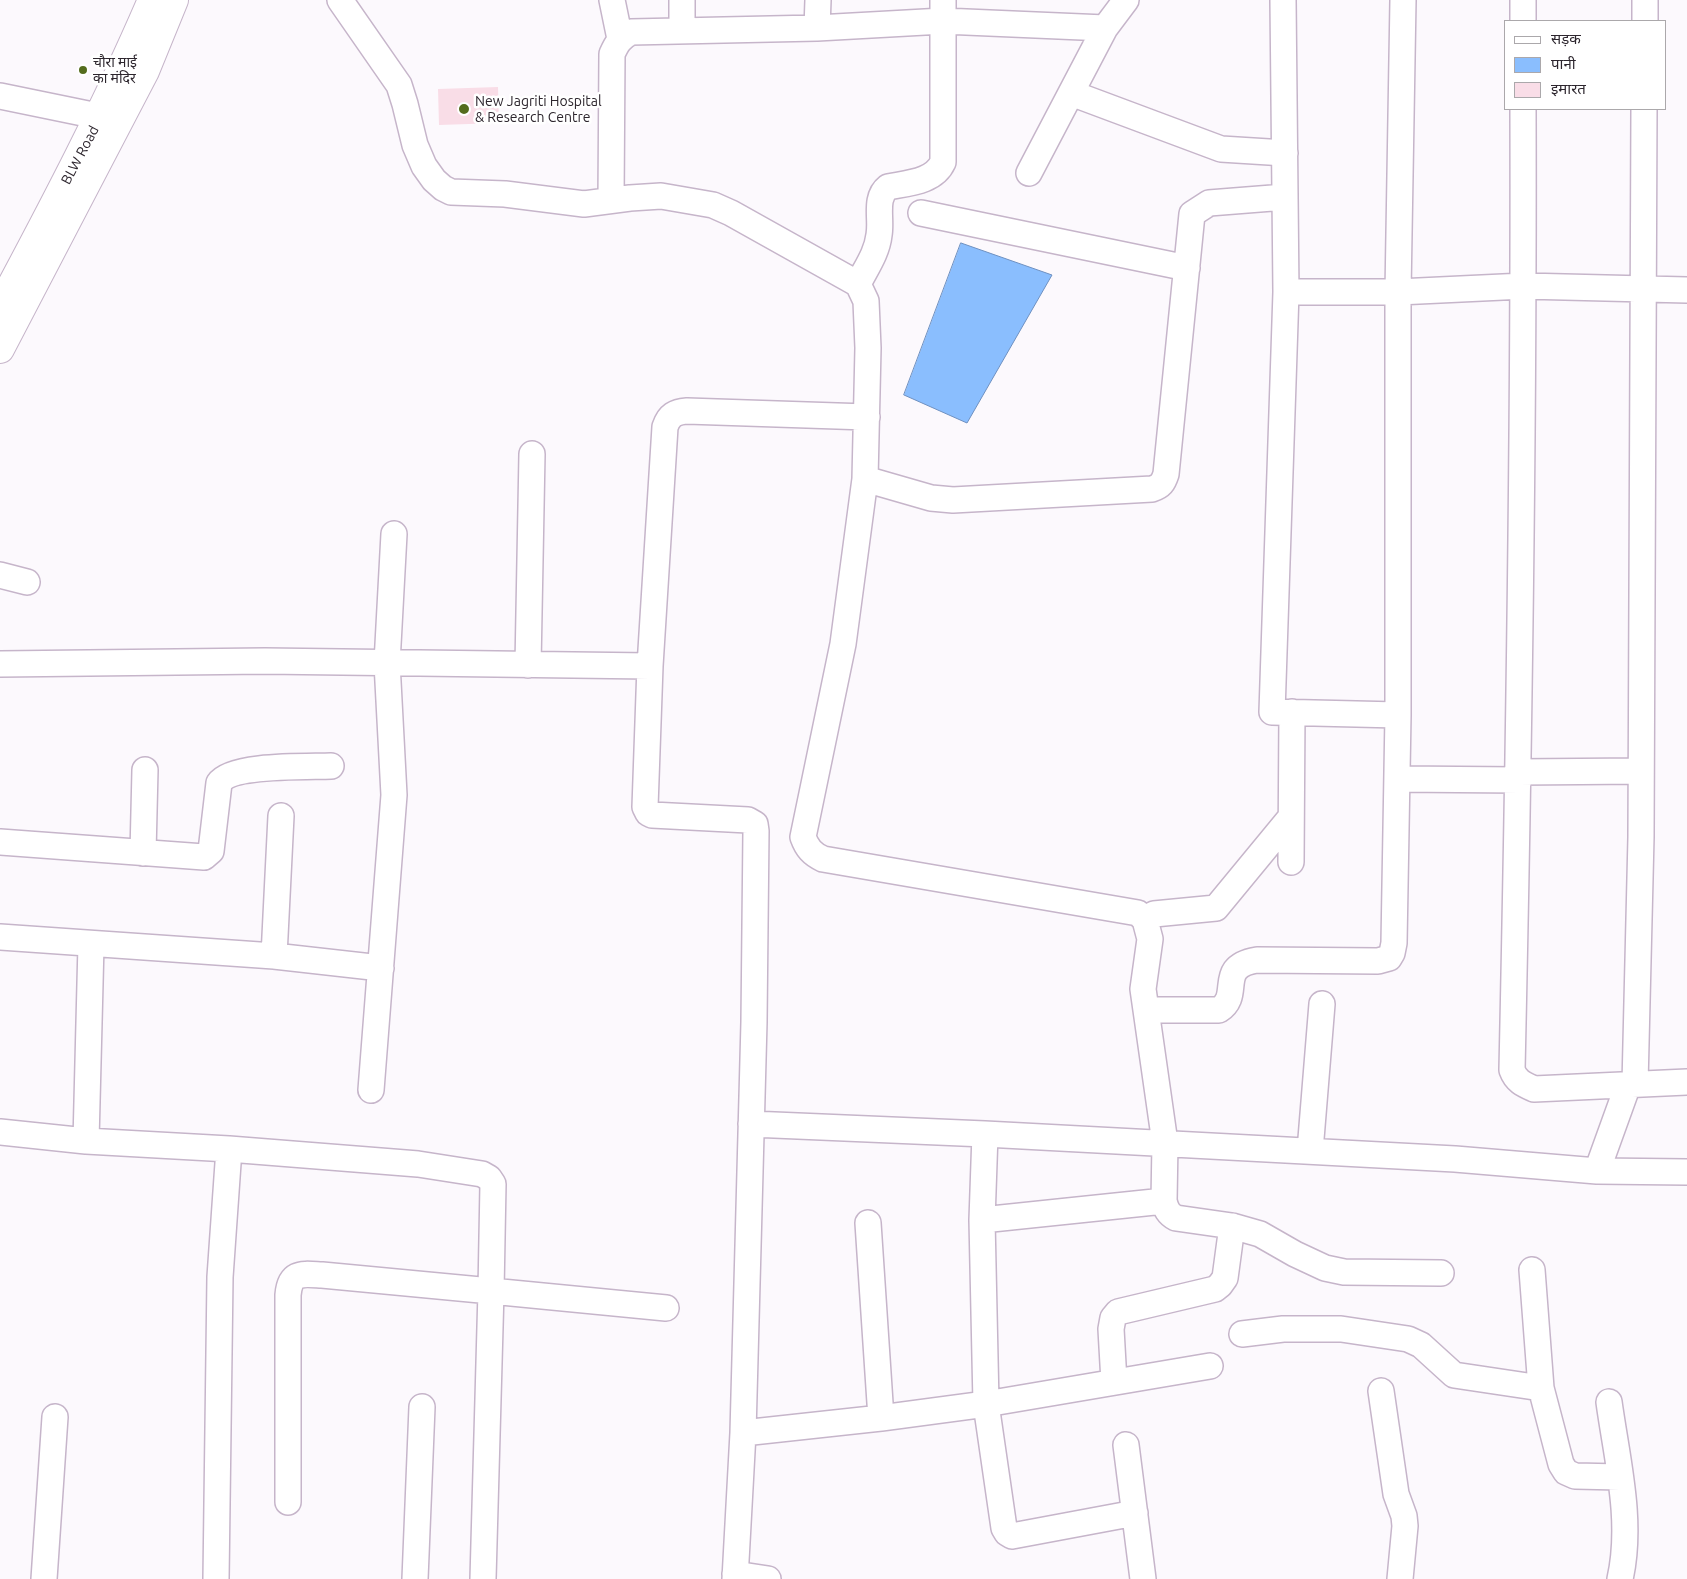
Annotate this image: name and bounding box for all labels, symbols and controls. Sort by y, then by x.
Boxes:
legend [1504,20,1667,110]
text: सड़क [1551,30,1581,47]
place label: चौरा माई का मंदिर [93,54,137,86]
text: पानी [1551,55,1576,72]
marker: चौरा माई का मंदिर [77,64,89,76]
text: इमारत [1551,80,1586,97]
place label: New Jagriti Hospital & Research Centre [475,93,602,125]
marker: New Jagriti Hospital & Research Centre [457,102,471,116]
street label: BLW Road [58,123,102,187]

